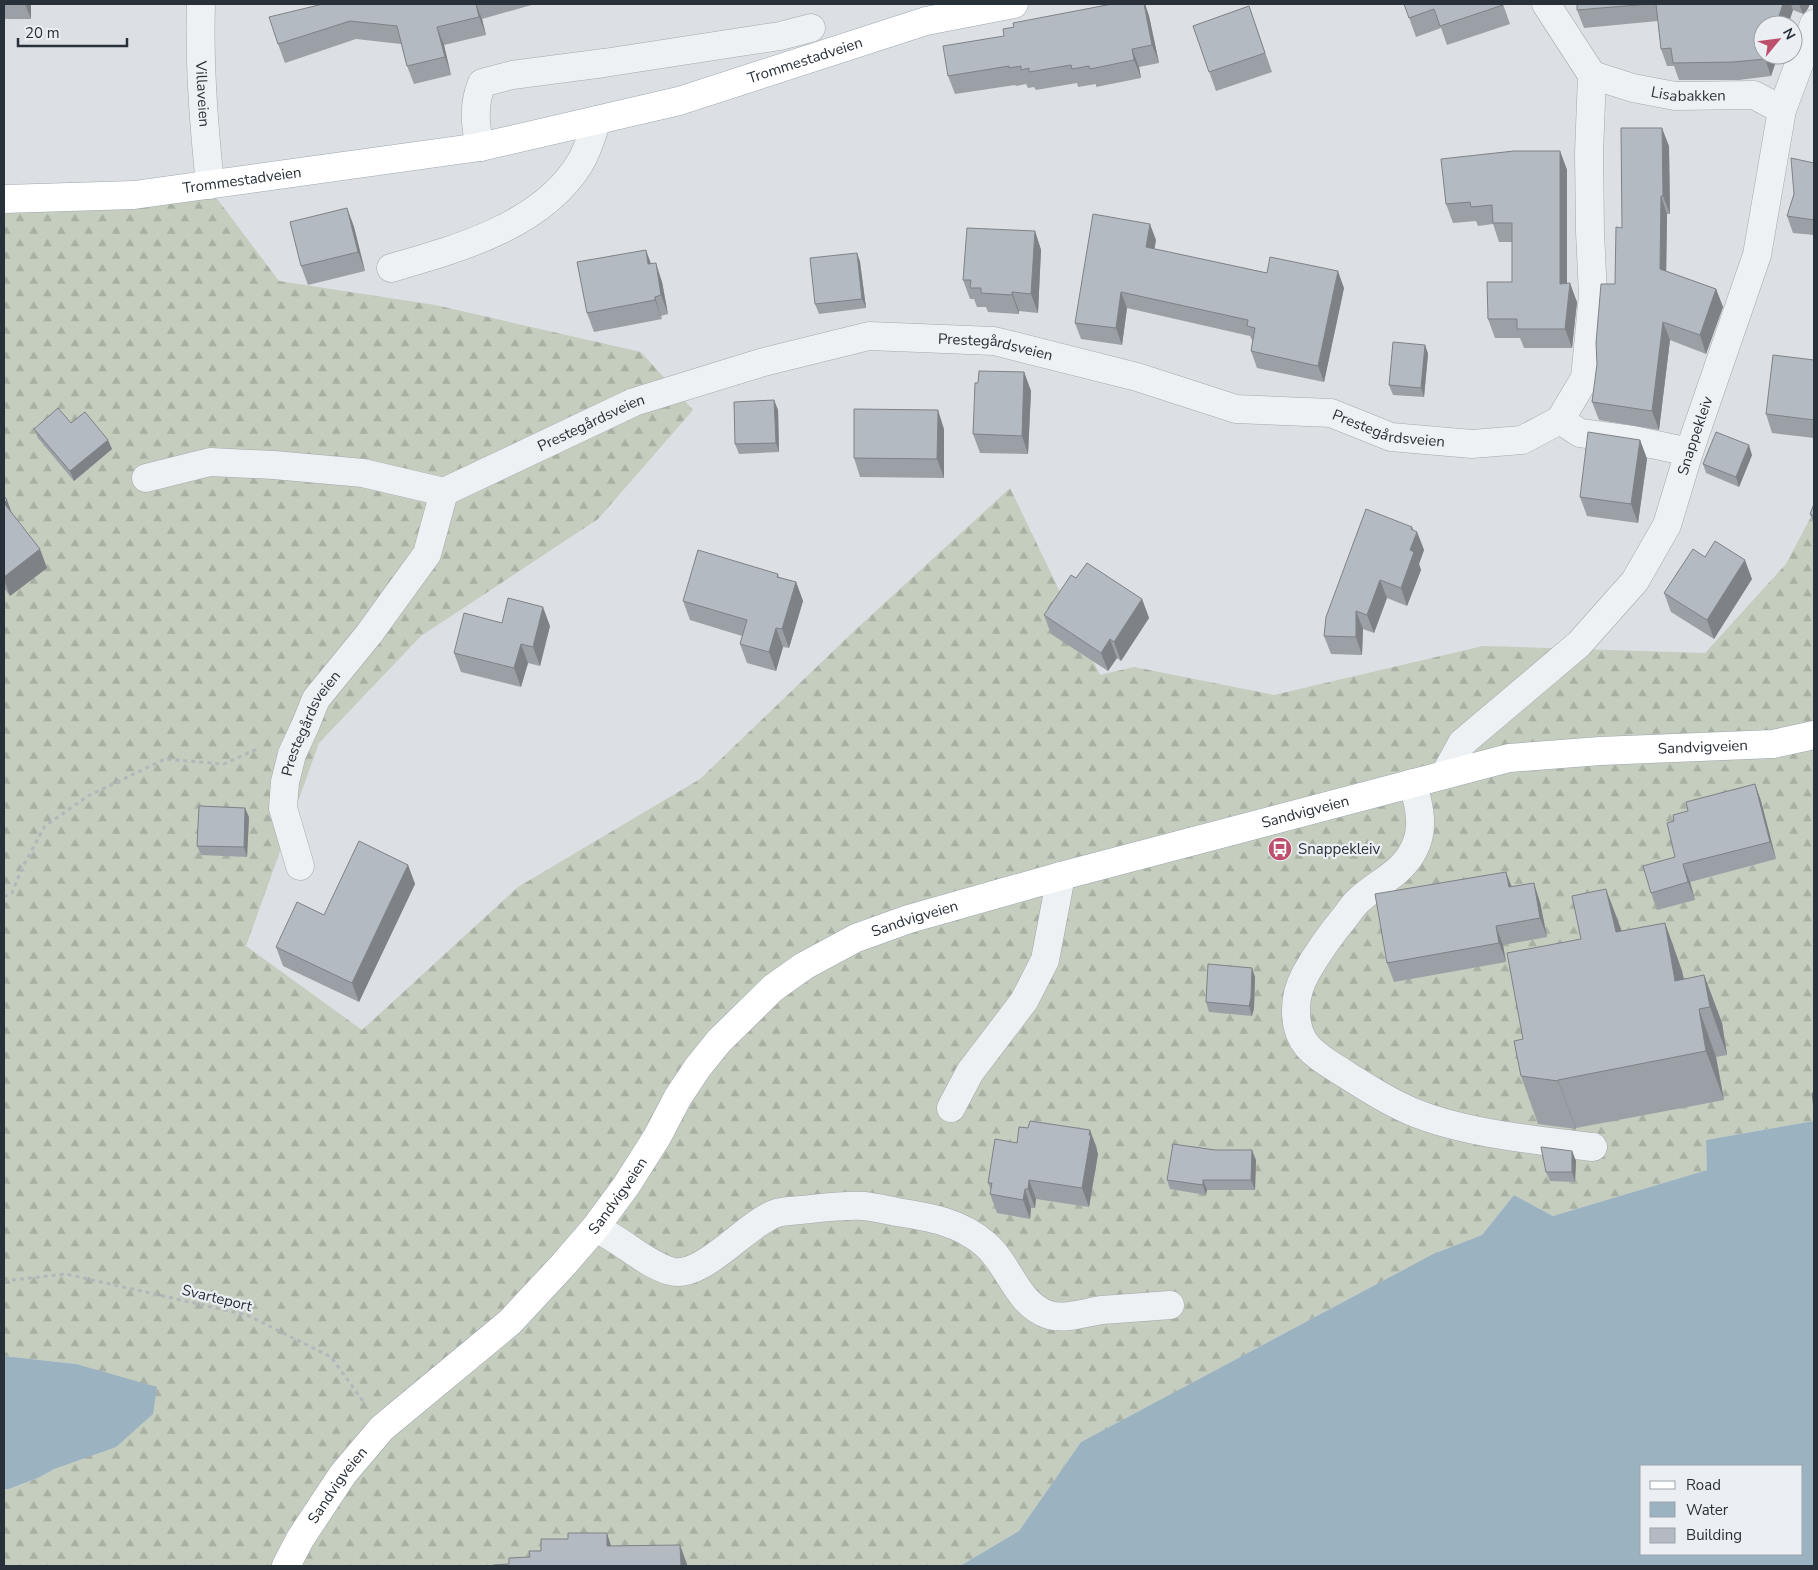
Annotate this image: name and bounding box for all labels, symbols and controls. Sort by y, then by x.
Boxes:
scale bar [18,15,126,47]
north arrow [1753,15,1803,65]
text: 20 m [25,23,60,43]
text: N [1778,25,1800,43]
street label: Trommestadveien [745,32,865,88]
street label: Villaveien [191,60,215,128]
street label: Lisabakken [1649,82,1726,106]
street label: Trommestadveien [181,162,303,198]
street label: Prestegårdsveien [938,329,1055,365]
street label: Prestegårdsveien [534,389,647,456]
street label: Snappekleiv [1673,393,1718,478]
street label: Prestegårdsveien [1329,405,1446,452]
street label: Prestegårdsveien [277,666,345,778]
street label: Sandvigveien [1658,735,1748,759]
street label: Sandvigveien [1259,791,1351,833]
bus stop icon: Snappekleiv [1267,836,1293,862]
place label: Snappekleiv [1298,839,1380,859]
street label: Sandvigveien [868,896,960,942]
street label: Sandvigveien [584,1153,652,1239]
street label: Svarteport [180,1280,255,1317]
street label: Sandvigveien [303,1443,372,1527]
legend [1640,1465,1803,1555]
text: Road [1686,1475,1721,1495]
text: Water [1686,1500,1729,1520]
text: Building [1686,1525,1742,1545]

